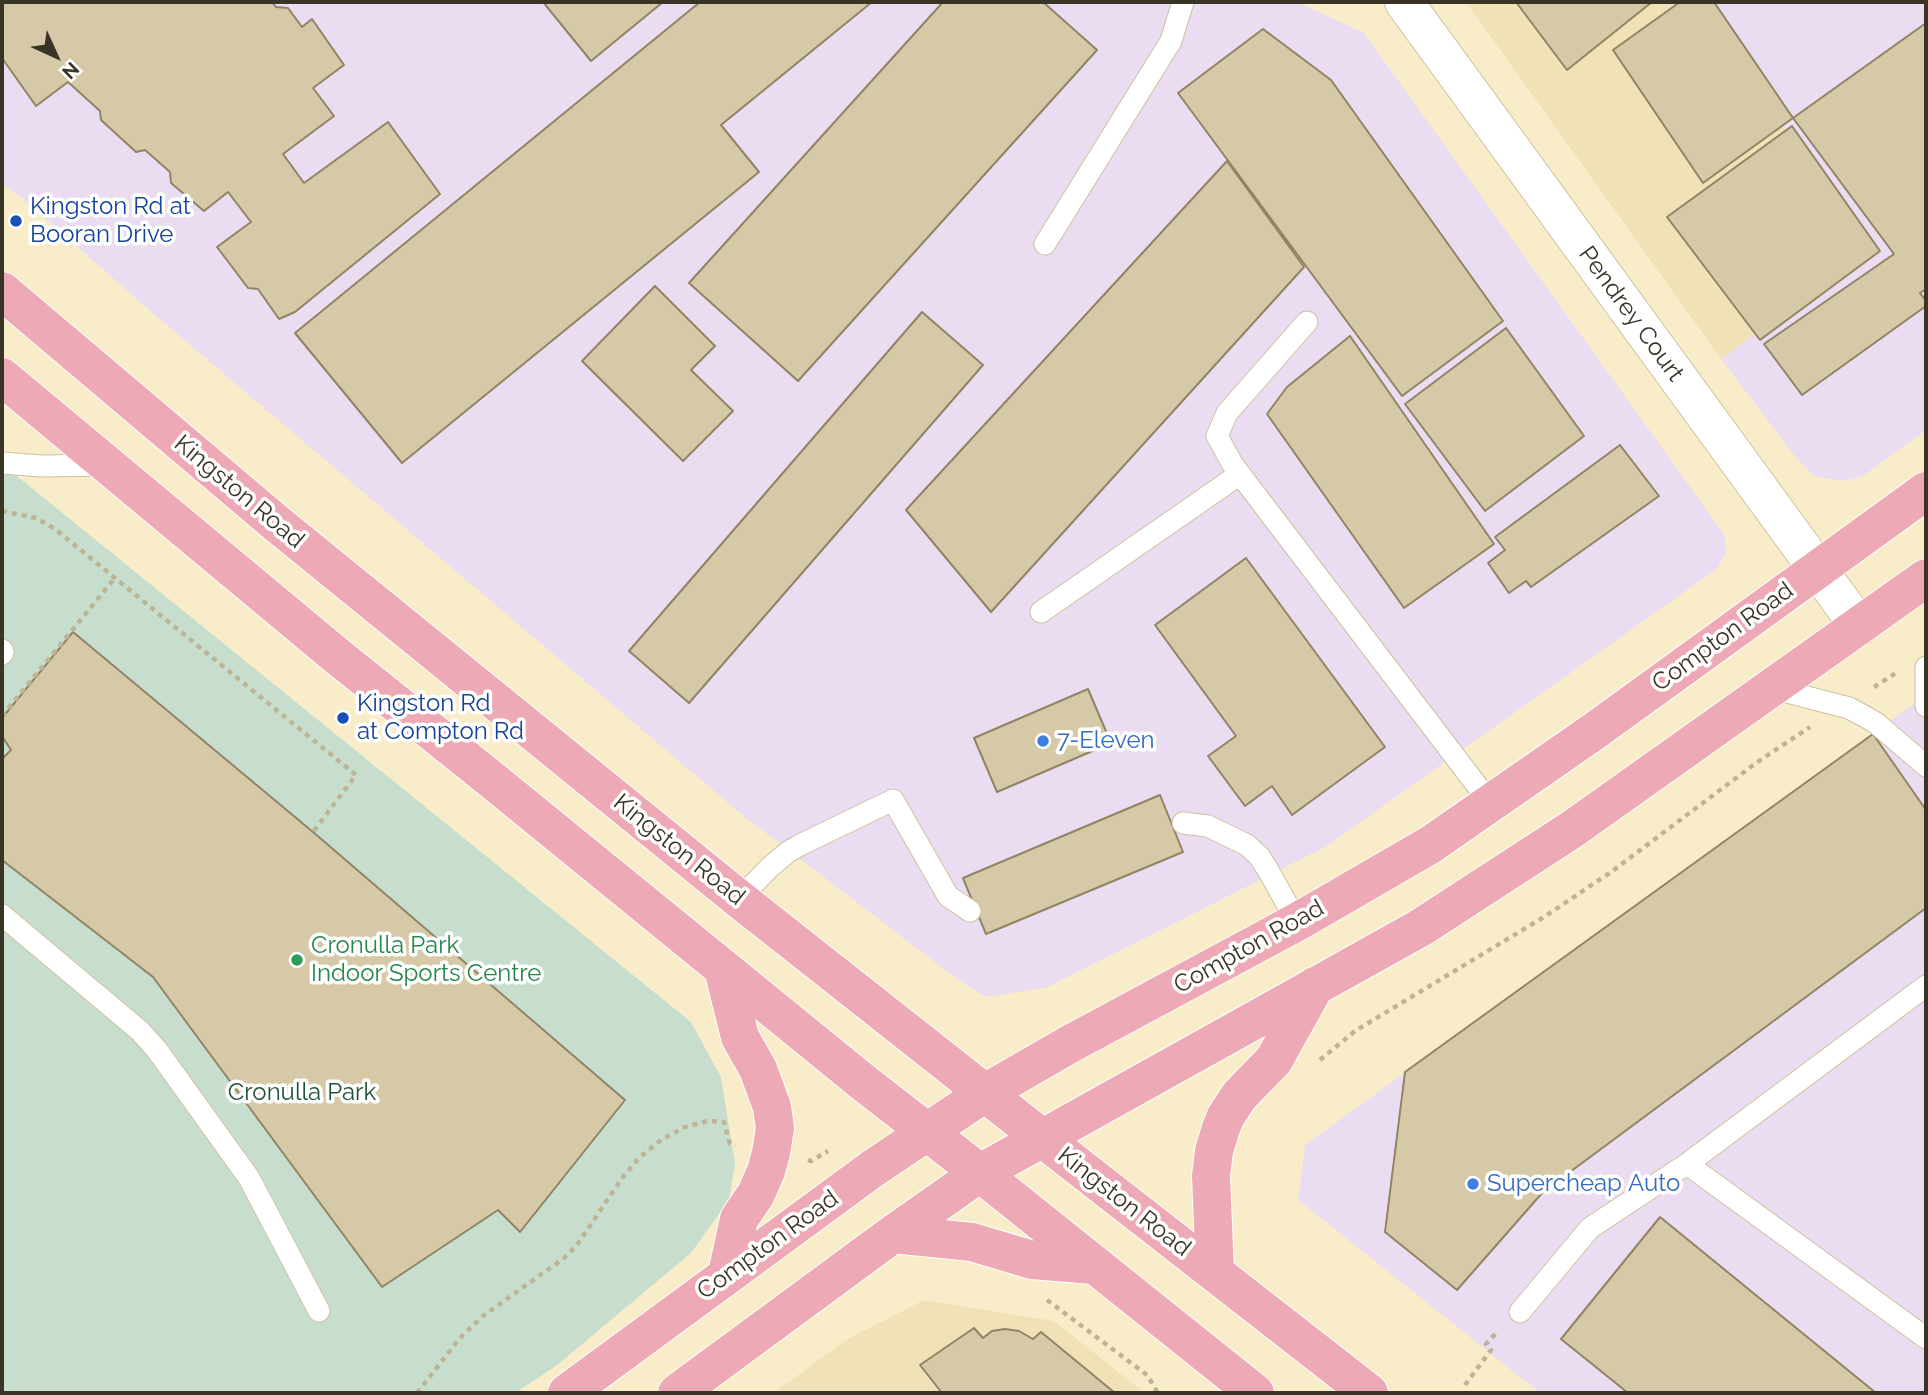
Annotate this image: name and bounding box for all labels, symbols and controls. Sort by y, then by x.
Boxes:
north arrow [21,21,91,91]
text: N [58,58,84,84]
place label: Kingston Rd at Booran Drive [30,193,191,249]
marker: Kingston Rd at Booran Drive [8,213,24,229]
street label: Pendrey Court [1572,241,1690,387]
street label: Kingston Road [168,429,310,555]
street label: Compton Road [1647,576,1799,698]
place label: Kingston Rd at Compton Rd [357,690,524,746]
marker: Kingston Rd at Compton Rd [335,710,351,726]
place label: 7-Eleven [1057,727,1155,755]
marker: 7-Eleven [1035,733,1051,749]
street label: Kingston Road [607,788,751,912]
street label: Compton Road [1169,894,1329,1000]
place label: Cronulla Park Indoor Sports Centre [311,932,541,988]
marker: Cronulla Park Indoor Sports Centre [289,952,305,968]
park label: Cronulla Park [228,1079,376,1107]
street label: Kingston Road [1052,1141,1196,1263]
place label: Supercheap Auto [1487,1170,1680,1198]
marker: Supercheap Auto [1465,1176,1481,1192]
street label: Compton Road [692,1184,844,1306]

